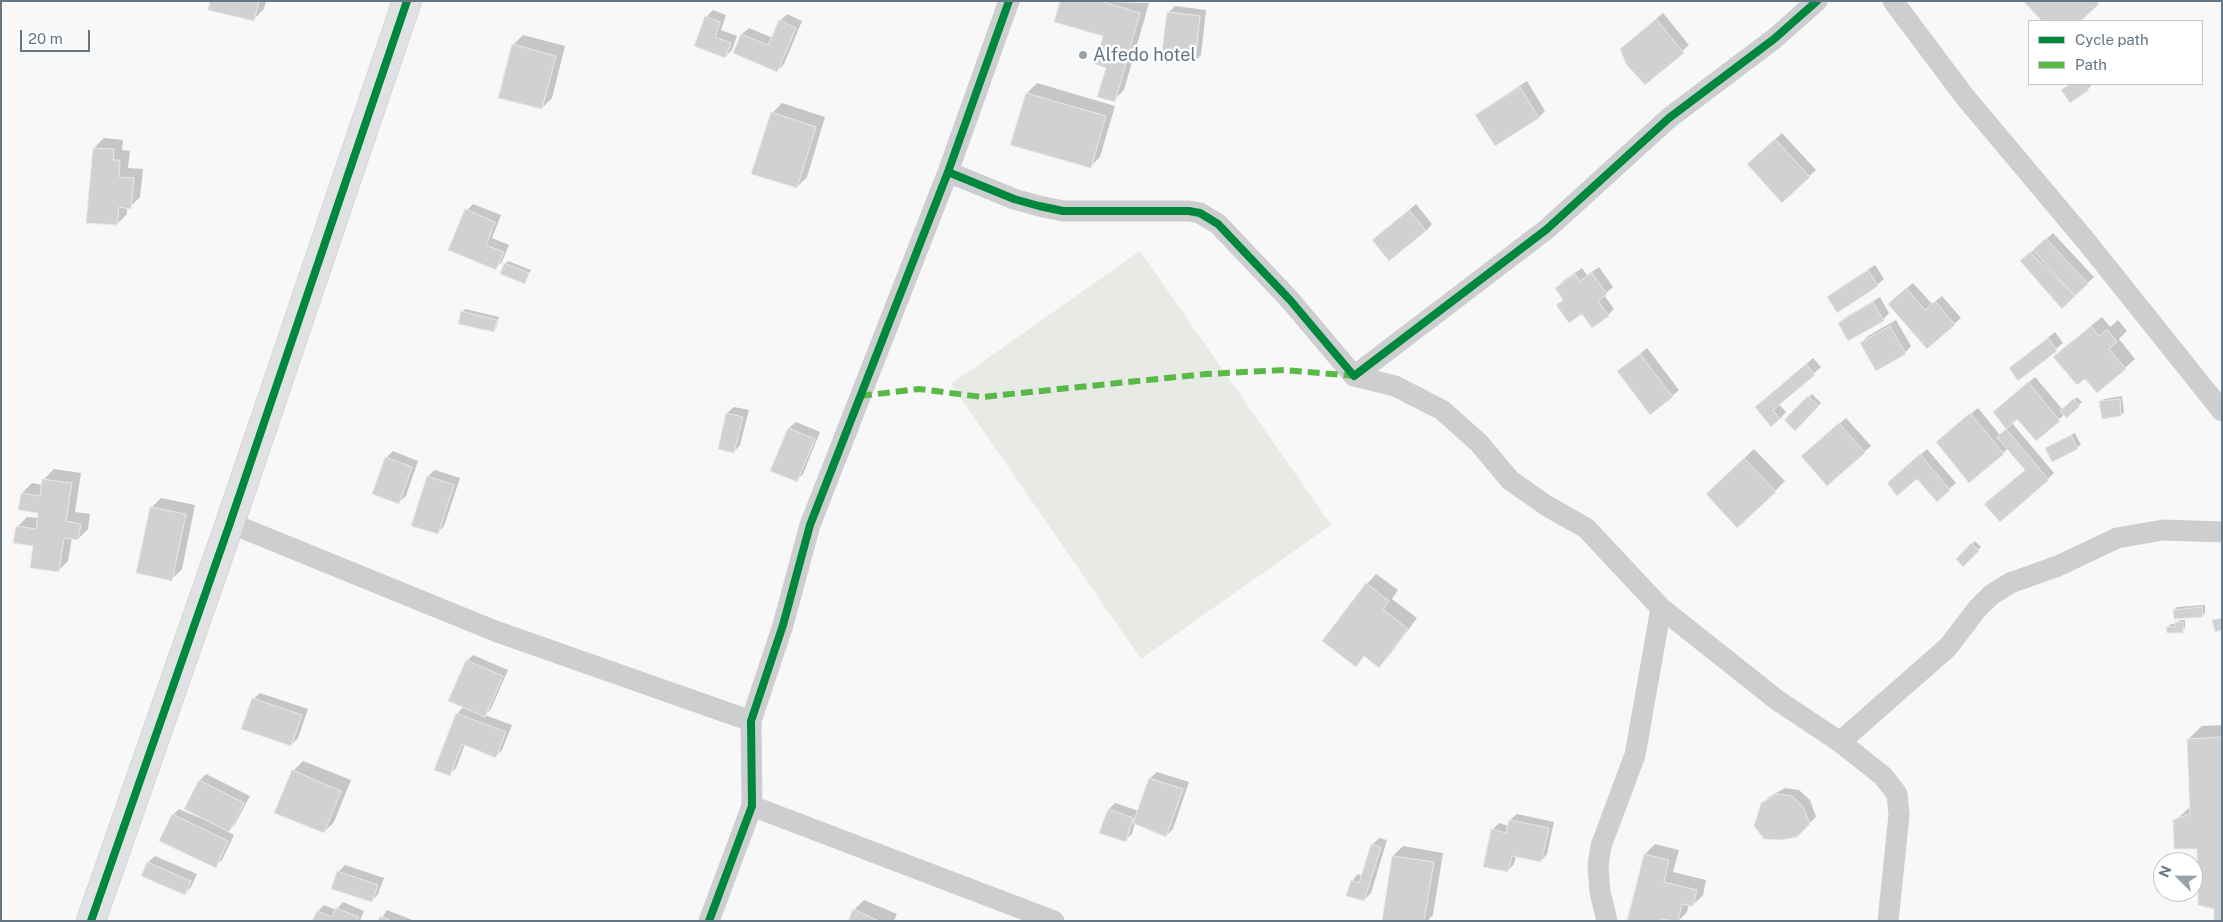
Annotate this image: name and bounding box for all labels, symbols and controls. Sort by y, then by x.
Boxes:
scale bar [22,20,92,52]
legend [2028,20,2203,85]
text: 20 m [28,30,63,47]
text: Cycle path [2075,31,2149,48]
place label: Alfedo hotel [1093,44,1196,66]
marker: Alfedo hotel [1077,49,1089,61]
text: Path [2075,56,2107,73]
north arrow [2153,852,2203,902]
text: N [2156,863,2175,880]

